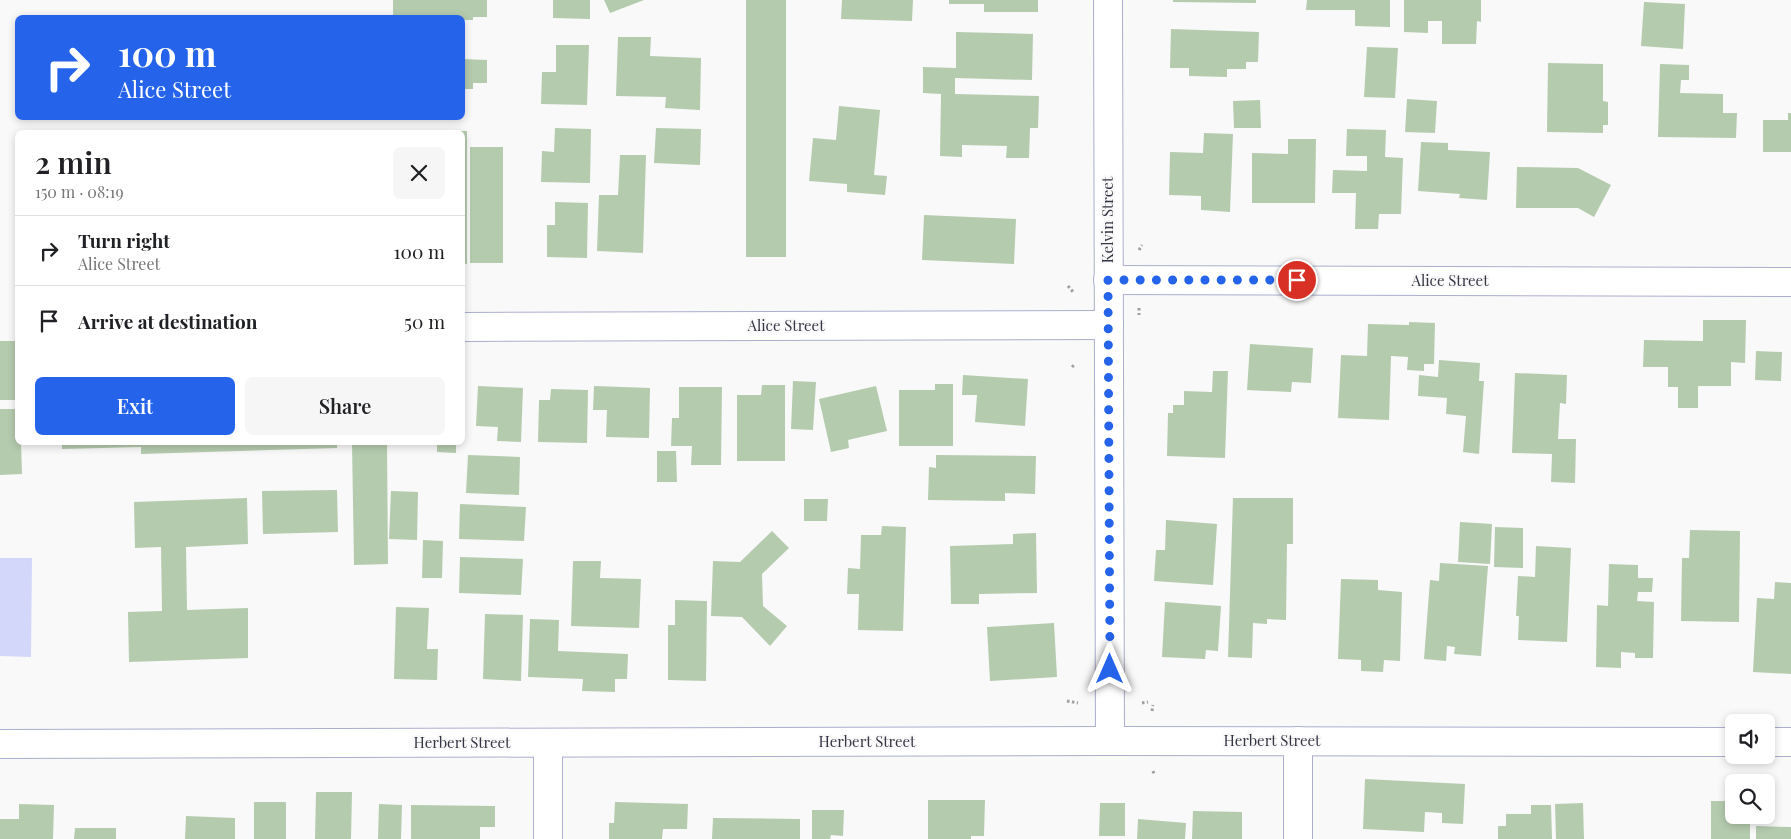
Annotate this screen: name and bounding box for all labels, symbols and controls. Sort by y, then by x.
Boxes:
text: 100 m [118,29,216,76]
icon: right [35,35,100,100]
text: Alice Street [118,74,231,104]
text: 2 min [35,142,112,182]
button: close [393,147,445,199]
street label: Kelvin Street [1097,176,1117,263]
text: 150 m · 08:19 [35,181,124,202]
text: Turn right [78,227,170,253]
icon: right [35,237,63,265]
text: 100 m [394,238,445,264]
text: Alice Street [78,253,160,274]
pin [1276,259,1318,301]
icon: arrive [1283,266,1311,294]
street label: Alice Street [1410,270,1489,290]
icon: arrive [35,307,63,335]
text: Arrive at destination [78,308,258,334]
text: 50 m [404,308,445,334]
street label: Alice Street [746,315,825,335]
button: Exit [35,377,235,435]
button: Share [245,377,445,435]
position arrow [1083,642,1135,694]
map controls [1725,714,1775,824]
button: sound [1725,714,1775,764]
street label: Herbert Street [1224,730,1321,750]
street label: Herbert Street [819,731,916,751]
street label: Herbert Street [414,732,511,752]
button: search [1725,774,1775,824]

